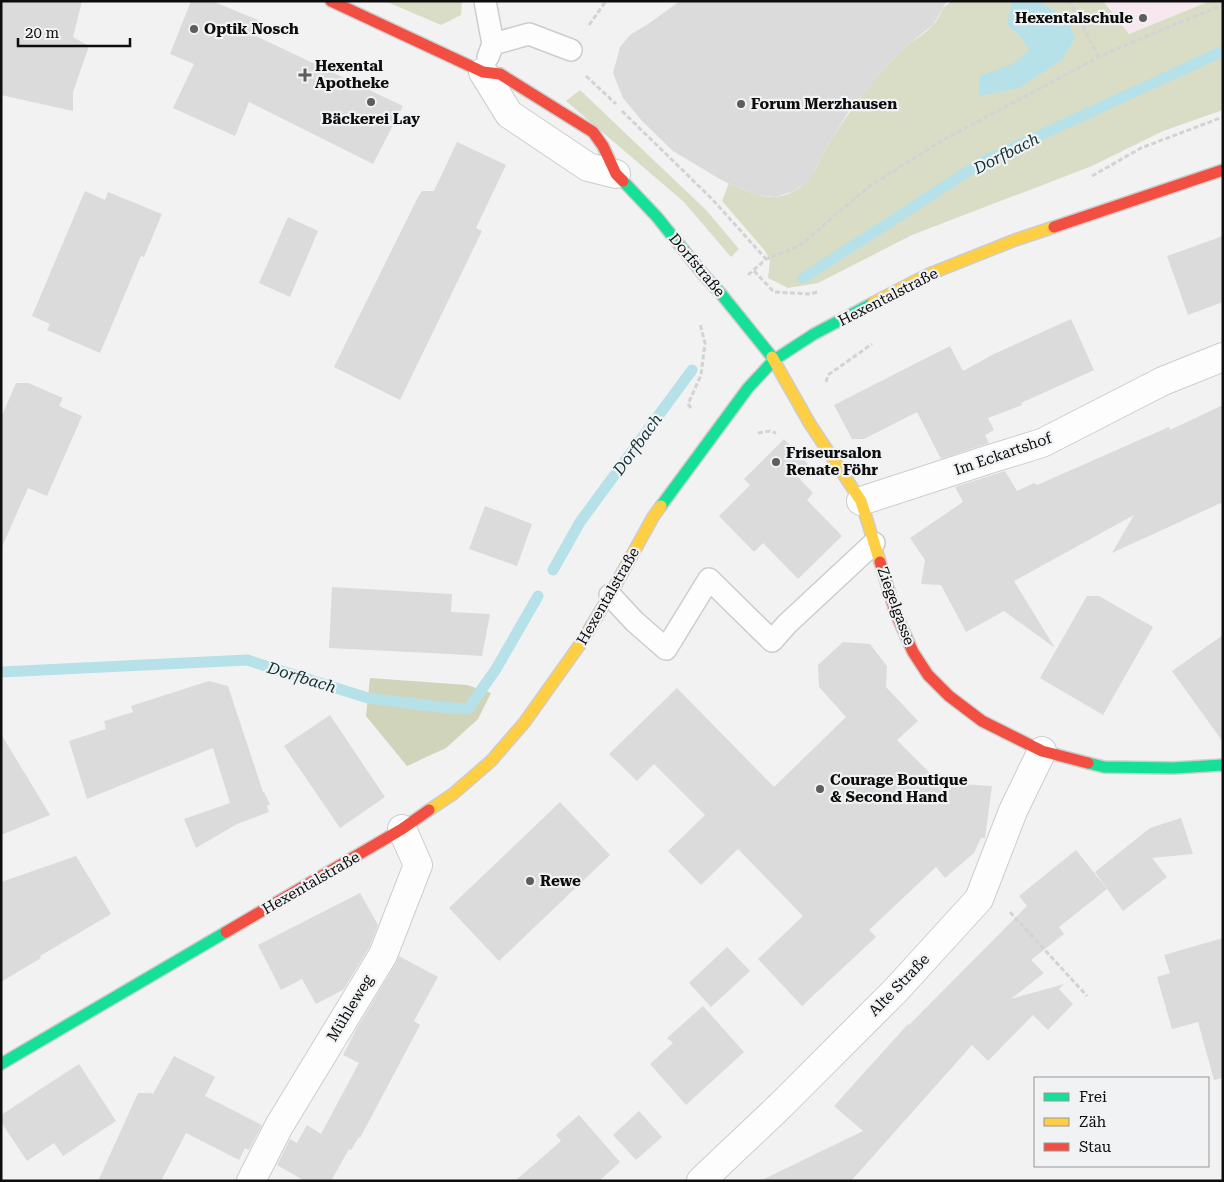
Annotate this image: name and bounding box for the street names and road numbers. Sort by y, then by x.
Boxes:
street label: Dorfstraße [665,230,729,300]
street label: Hexentalstraße [835,264,941,330]
street label: Im Eckartshof [952,429,1055,479]
street label: Hexentalstraße [573,544,643,648]
street label: Ziegelgasse [874,564,918,648]
street label: Hexentalstraße [259,848,363,918]
street label: Alte Straße [865,950,933,1020]
street label: Mühleweg [323,971,377,1045]

